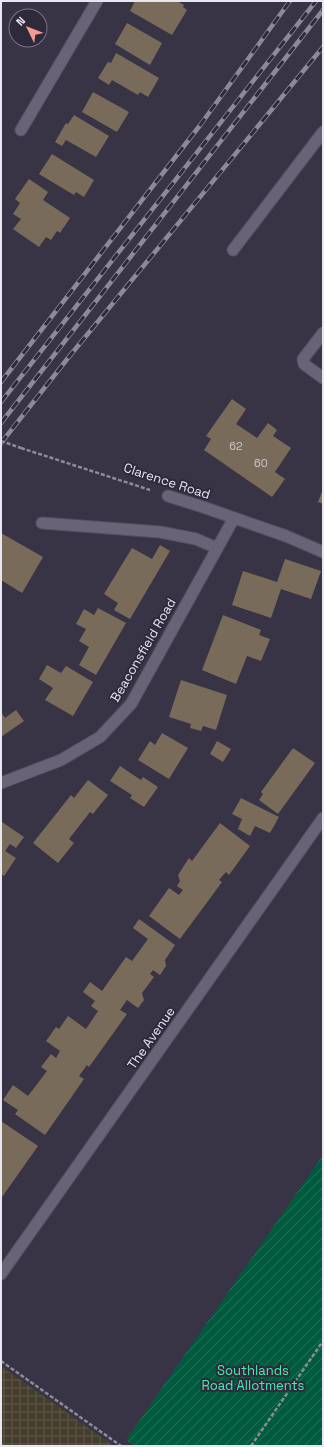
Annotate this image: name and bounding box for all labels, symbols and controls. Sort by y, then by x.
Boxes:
north arrow [8,8,48,48]
text: N [13,14,28,29]
house number: 62 [229,439,243,453]
house number: 60 [254,456,268,470]
street label: Clarence Road [122,459,212,503]
street label: Beaconsfield Road [106,595,180,705]
street label: The Avenue [123,1003,179,1073]
park label: Southlands Road Allotments [202,1362,305,1394]

